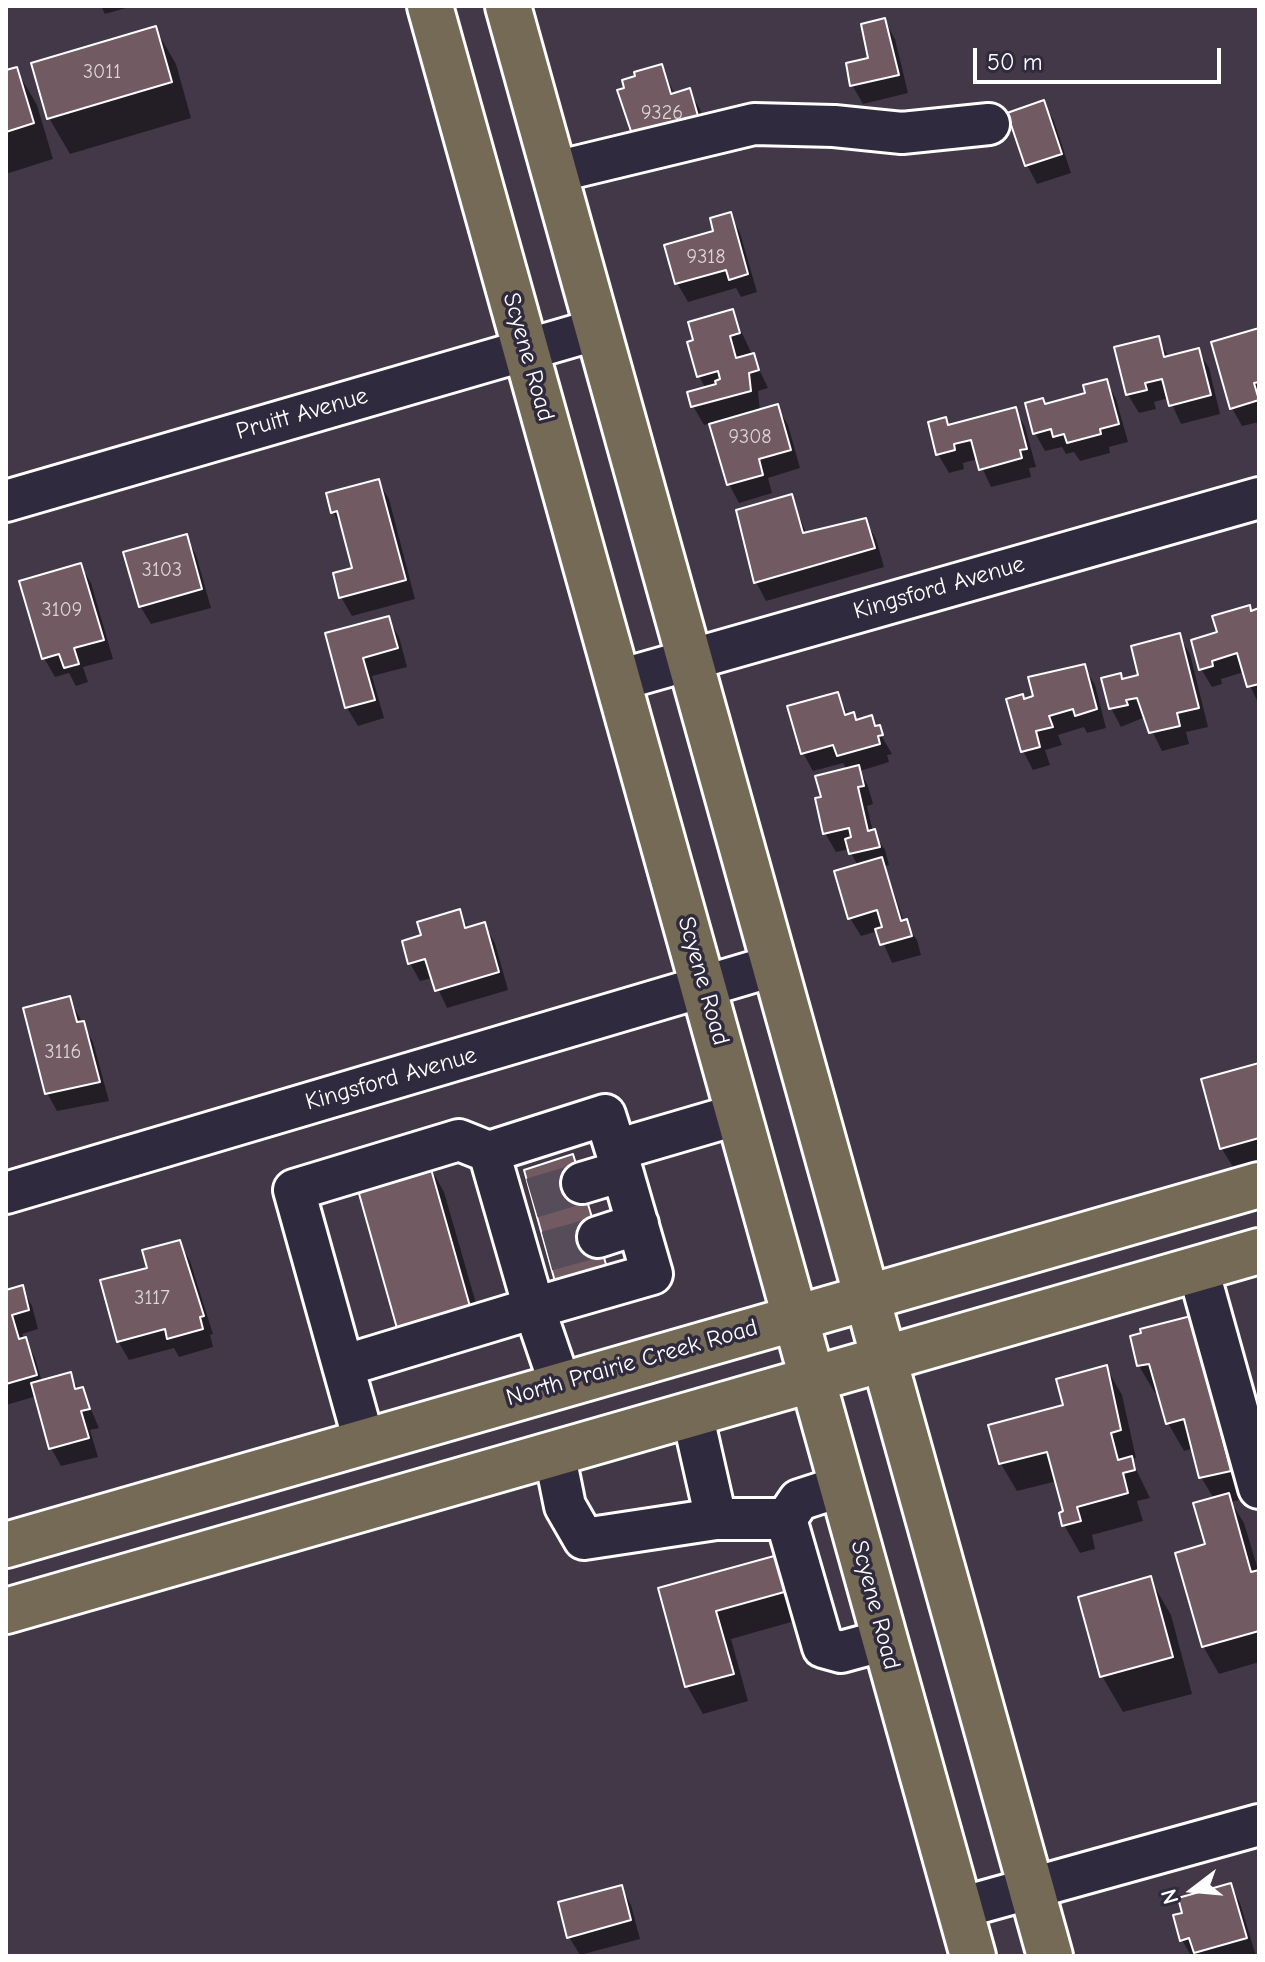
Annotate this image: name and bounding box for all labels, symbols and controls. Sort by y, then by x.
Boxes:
scale bar [977,32,1225,82]
text: 50 m [987,48,1043,76]
house number: 3011 [83,60,121,84]
house number: 9326 [641,101,683,125]
house number: 9318 [687,245,725,269]
street label: Scyene Road [496,289,560,425]
street label: Pruitt Avenue [233,381,371,447]
house number: 9308 [728,425,772,449]
street label: Kingsford Avenue [850,550,1028,626]
house number: 3103 [142,558,182,582]
house number: 3109 [42,598,82,622]
street label: Scyene Road [671,913,735,1049]
house number: 3116 [45,1040,81,1064]
street label: Kingsford Avenue [302,1041,480,1117]
house number: 3117 [134,1286,170,1310]
street label: North Prairie Creek Road [503,1313,761,1413]
street label: Scyene Road [844,1537,906,1673]
north arrow [1153,1850,1233,1930]
text: N [1155,1886,1184,1907]

